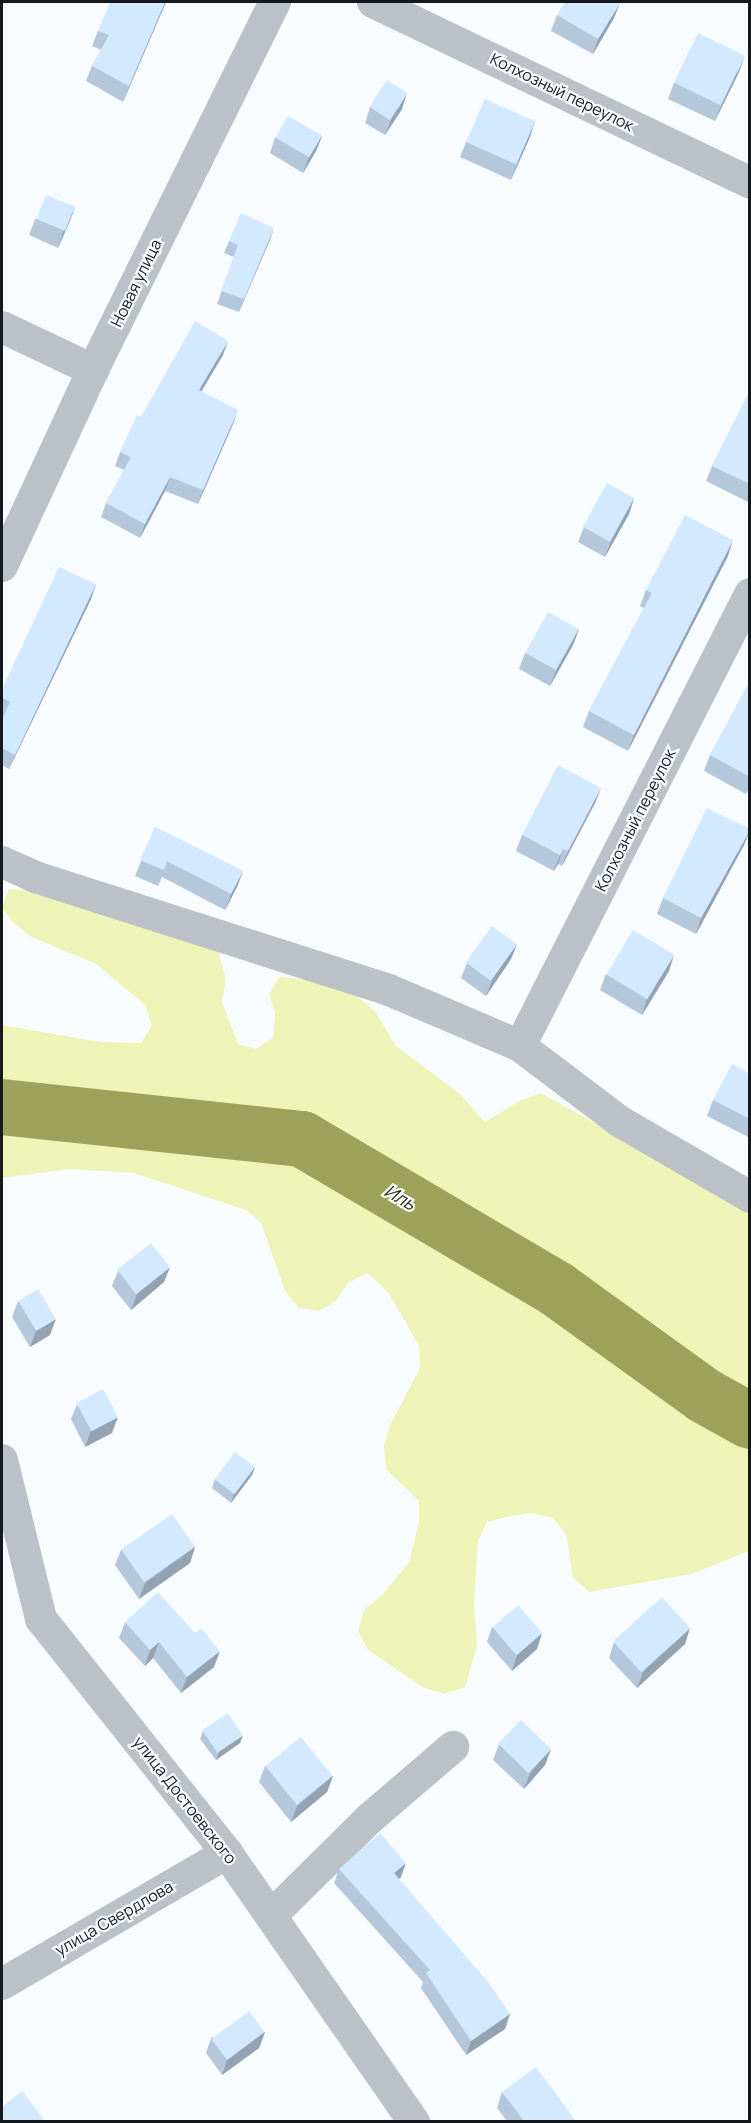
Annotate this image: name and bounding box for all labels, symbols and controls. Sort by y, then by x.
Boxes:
street label: Колхозный переулок [487,49,637,135]
street label: Новая улица [107,236,165,330]
street label: Колхозный переулок [591,746,679,894]
water label: Иль [381,1179,419,1215]
street label: улица Достоевского [129,1732,241,1868]
street label: улица Свердлова [52,1876,176,1960]

